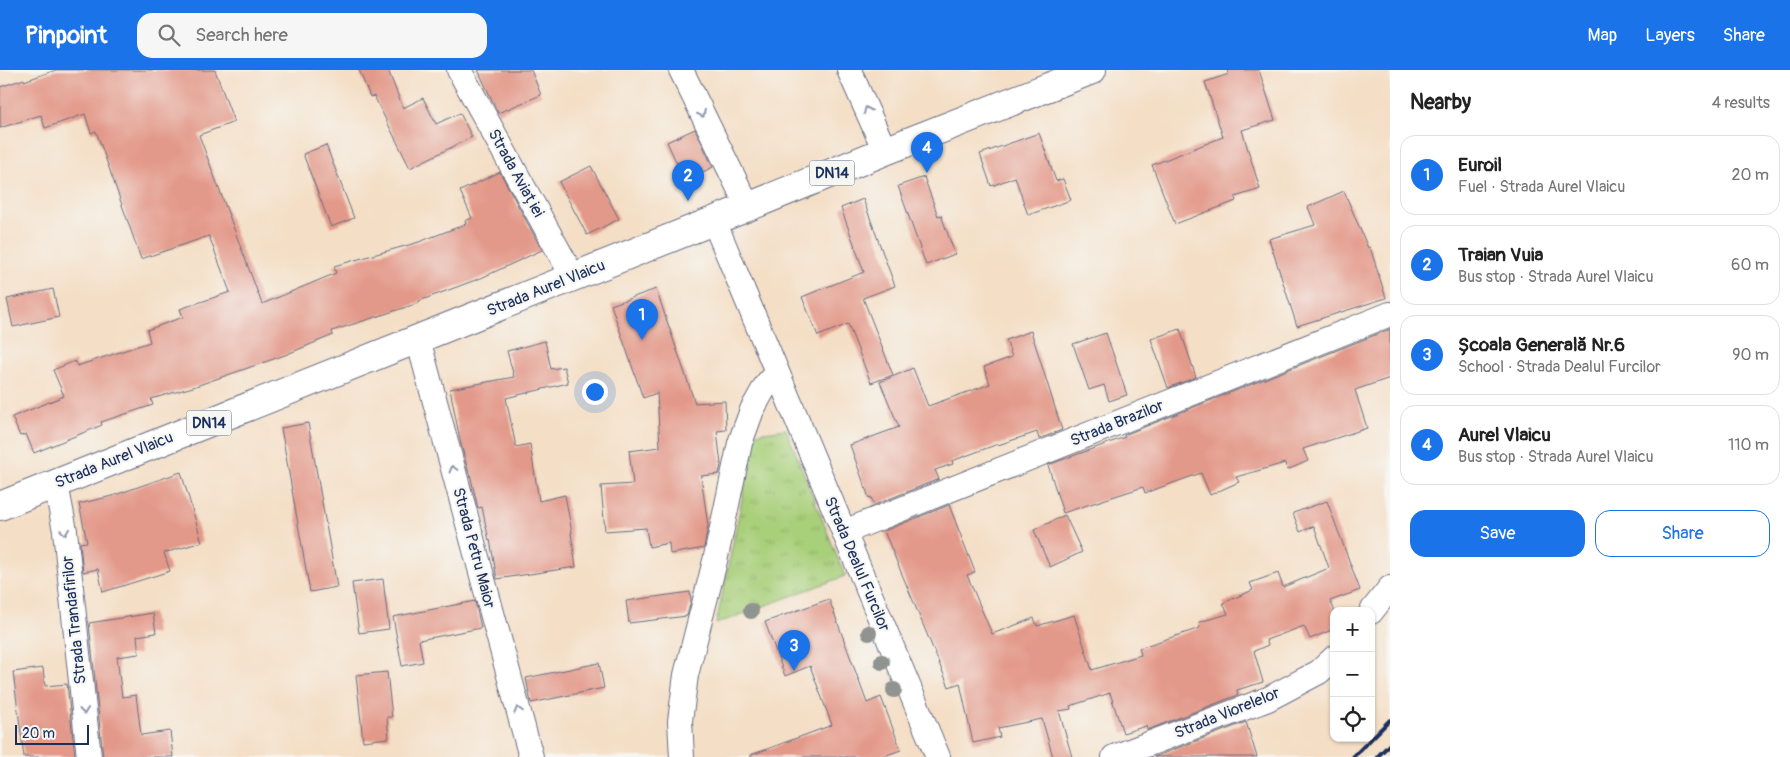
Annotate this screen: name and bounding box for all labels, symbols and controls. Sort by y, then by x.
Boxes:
search box [137,13,487,58]
text: Pinpoint [25,21,107,50]
icon: search [155,21,183,49]
text: Search here [195,23,288,47]
text: Map [1588,24,1617,47]
text: Layers [1645,24,1695,47]
text: Share [1723,24,1765,47]
text: Nearby [1410,89,1471,116]
text: 4 results [1712,93,1770,113]
one-way arrow [863,106,873,115]
one-way arrow [696,109,707,118]
street label: Strada Aviației [484,125,549,221]
pin: 4 [911,132,943,173]
text: Euroil [1458,153,1502,177]
pin: 2 [672,160,704,201]
road number: DN14 [810,160,854,186]
text: 1 [1424,165,1430,185]
text: 20 m [1731,165,1769,185]
text: Fuel · Strada Aurel Vlaicu [1458,177,1625,197]
text: Traian Vuia [1458,243,1543,267]
street label: Strada Aurel Vlaicu [484,255,608,321]
text: 2 [1423,255,1431,275]
text: 60 m [1731,255,1769,275]
text: Bus stop · Strada Aurel Vlaicu [1458,267,1654,287]
pin: 1 [626,299,658,340]
text: Școala Generală Nr.6 [1458,333,1625,357]
text: 3 [1423,345,1431,365]
text: 90 m [1732,345,1769,365]
text: School · Strada Dealul Furcilor [1458,357,1661,377]
your location [582,379,608,405]
street label: Strada Brazilor [1067,395,1167,451]
road number: DN14 [186,410,232,436]
text: Aurel Vlaicu [1458,423,1551,447]
street label: Strada Aurel Vlaicu [52,427,176,493]
text: 4 [1422,435,1432,455]
text: 110 m [1728,435,1769,455]
text: Bus stop · Strada Aurel Vlaicu [1458,447,1654,467]
one-way arrow [448,465,458,473]
street label: Strada Petru Maior [448,485,500,611]
street label: Strada Dealul Furcilor [820,494,895,635]
button: Save [1410,510,1585,557]
button: Share [1595,510,1770,557]
one-way arrow [59,527,69,536]
street label: Strada Trandafirilor [57,554,91,685]
map controls [1330,607,1375,742]
button: + [1330,607,1375,652]
pin: 3 [778,630,810,671]
button: − [1330,652,1375,697]
street label: Strada Viorelelor [1171,683,1283,743]
button: locate [1330,697,1375,742]
one-way arrow [513,706,524,714]
one-way arrow [78,707,89,715]
scale bar [15,722,89,745]
text: 20 m [22,725,55,742]

